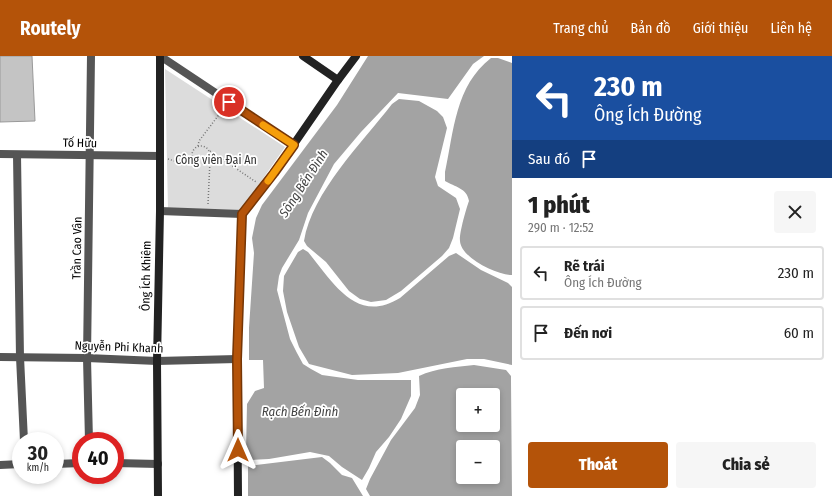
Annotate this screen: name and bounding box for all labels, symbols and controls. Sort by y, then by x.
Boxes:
text: Routely [20,17,80,40]
text: Trang chủ [553,20,609,37]
text: Bản đồ [631,20,671,37]
text: Giới thiệu [693,20,748,37]
text: Liên hệ [770,20,812,37]
text: 230 m [594,70,663,103]
icon: left [528,72,580,124]
pin [212,85,246,119]
icon: arrive [218,91,240,113]
text: Ông Ích Đường [594,104,702,126]
street label: Tố Hữu [63,135,97,150]
water label: Sông Bến Đình [276,147,331,221]
icon: arrive [578,148,600,170]
text: Sau đó [528,150,570,168]
park label: Công viên Đại An [175,153,257,167]
text: 1 phút [528,191,590,219]
button: close [774,191,816,233]
street label: Trần Cao Vân [68,216,85,280]
text: 290 m · 12:52 [528,220,594,235]
street label: Ông Ích Khiêm [137,241,154,311]
text: Rẽ trái [564,257,605,275]
icon: left [530,262,552,284]
text: 230 m [778,264,814,282]
text: Ông Ích Đường [564,275,642,290]
icon: arrive [530,322,552,344]
text: Đến nơi [564,324,612,342]
text: 60 m [784,324,814,342]
street label: Nguyễn Phi Khanh [74,337,164,356]
map controls [456,388,500,484]
button: + [456,388,500,432]
water label: Rạch Bến Đình [262,404,338,419]
position arrow [217,429,259,471]
speed limit sign: 40 [72,432,124,484]
button: − [456,440,500,484]
text: 30 [28,441,48,465]
button: Thoát [528,442,668,488]
button: Chia sẻ [676,442,816,488]
text: km/h [27,462,49,474]

